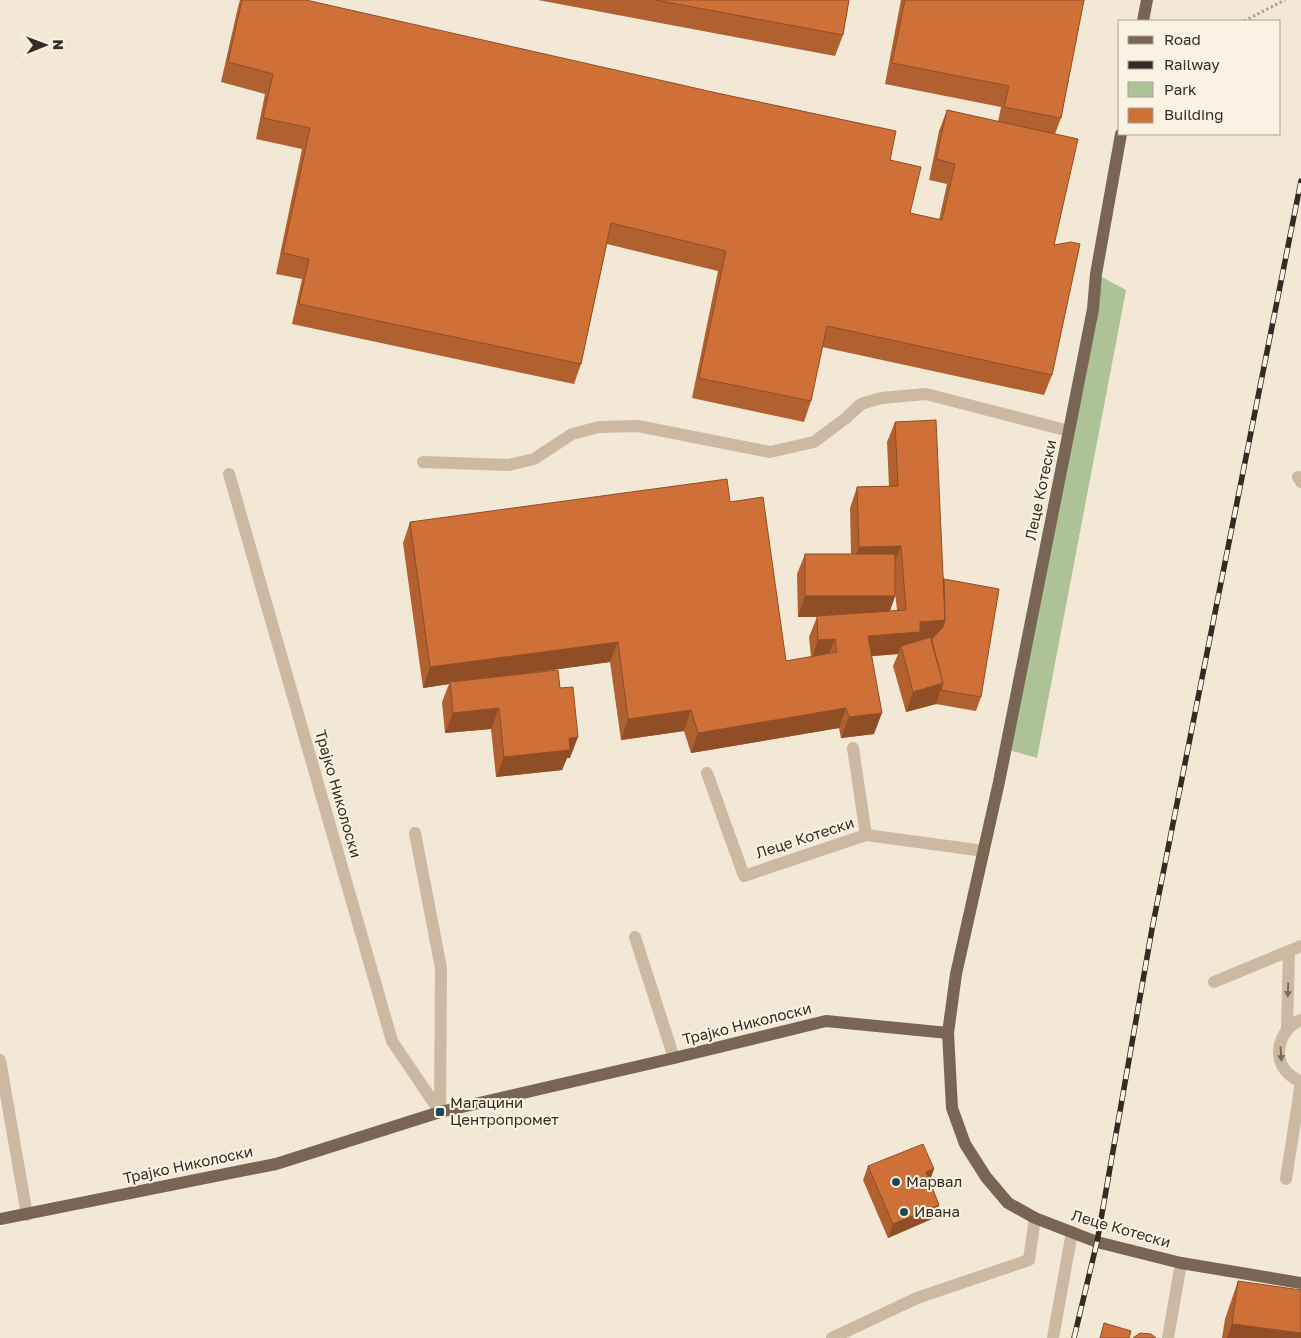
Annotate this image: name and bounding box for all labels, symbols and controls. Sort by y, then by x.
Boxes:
north arrow [20,20,70,70]
legend [1118,20,1281,135]
text: Road [1164,30,1201,48]
text: N [50,39,67,50]
text: Railway [1164,55,1220,73]
text: Park [1164,80,1197,98]
text: Building [1164,105,1224,123]
street label: Леце Котески [1021,438,1059,542]
street label: Трајко Николоски [312,728,366,860]
street label: Леце Котески [753,813,856,861]
one-way arrow [1284,982,1292,998]
street label: Трајко Николоски [680,998,813,1048]
one-way arrow [1277,1046,1285,1062]
place label: Магацини Центропромет [450,1093,559,1128]
marker: Магацини Центропромет [434,1106,446,1118]
street label: Трајко Николоски [121,1141,254,1187]
place label: Марвал [906,1172,962,1190]
marker: Марвал [890,1176,902,1188]
place label: Ивана [914,1202,960,1220]
street label: Леце Котески [1070,1205,1173,1251]
marker: Ивана [898,1206,910,1218]

